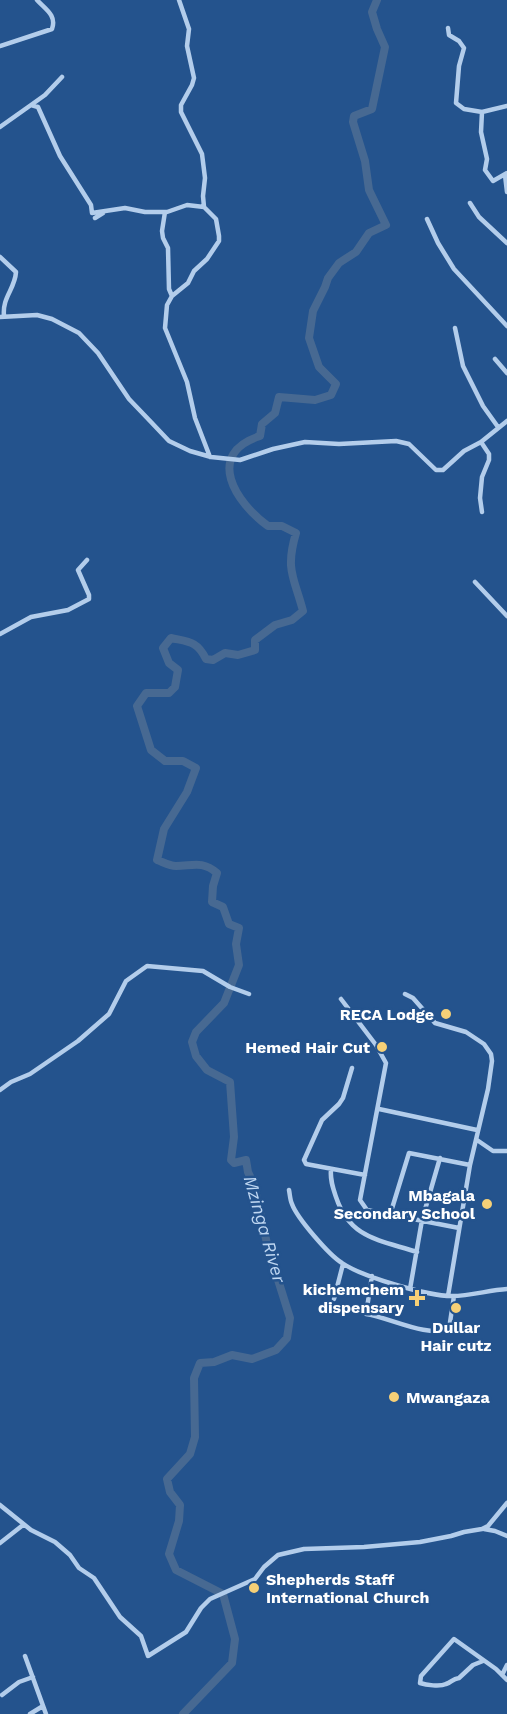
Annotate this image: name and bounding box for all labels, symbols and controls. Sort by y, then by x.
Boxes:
place label: RECA Lodge [340,1005,434,1024]
marker: RECA Lodge [439,1007,453,1021]
place label: Hemed Hair Cut [245,1038,370,1057]
marker: Hemed Hair Cut [375,1040,389,1054]
water label: Mzinga River [240,1173,291,1286]
place label: Mbagala Secondary School [334,1186,476,1223]
marker: Mbagala Secondary School [480,1197,494,1211]
place label: kichemchem dispensary [303,1280,405,1317]
marker: kichemchem dispensary [408,1289,426,1307]
marker: Dullar Hair cutz [449,1301,463,1315]
place label: Dullar Hair cutz [420,1318,492,1355]
place label: Mwangaza [406,1388,491,1407]
marker: Mwangaza [387,1390,401,1404]
place label: Shepherds Staff International Church [266,1570,429,1607]
marker: Shepherds Staff International Church [247,1581,261,1595]

